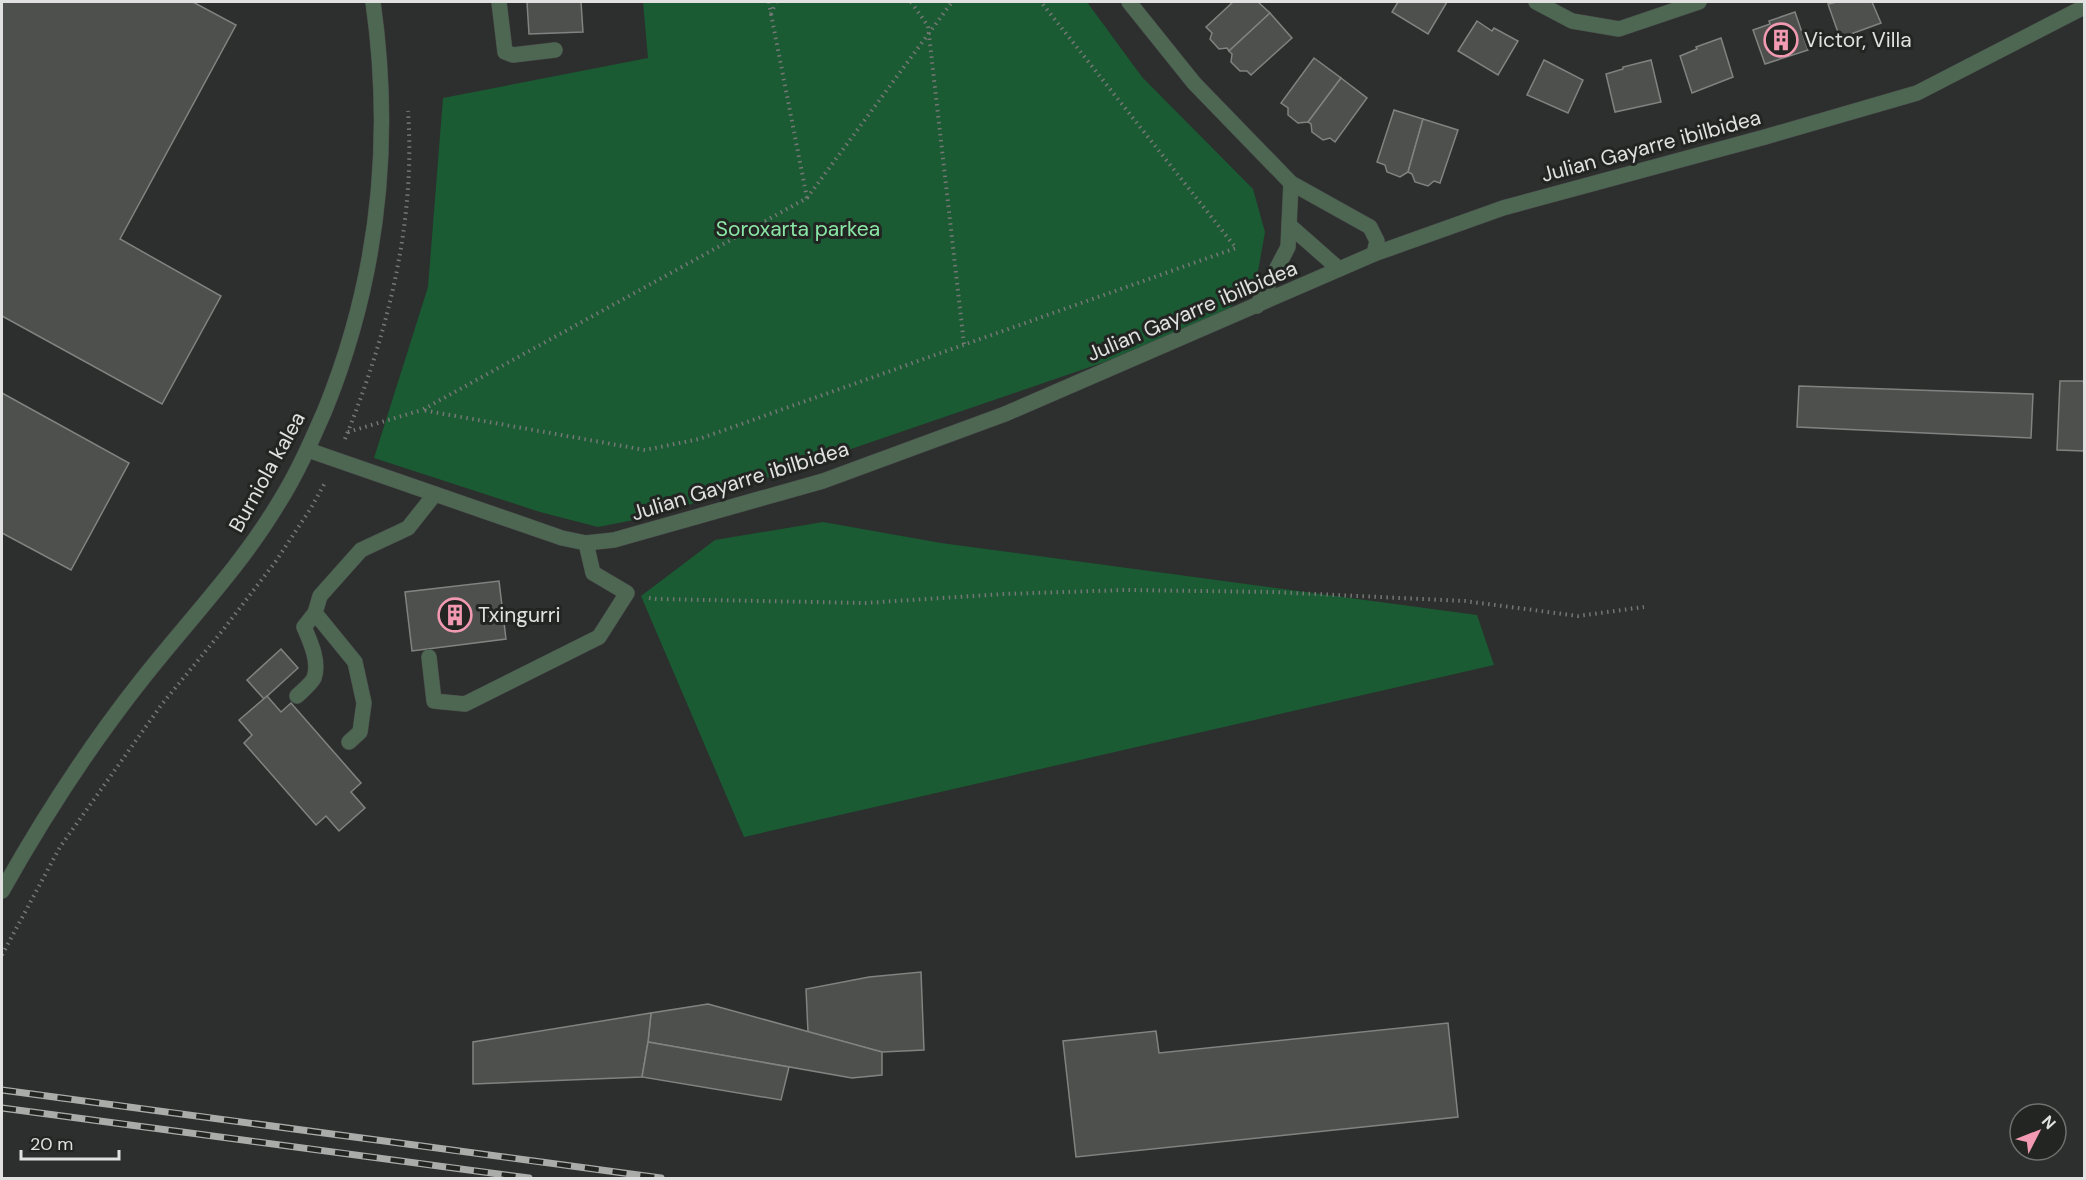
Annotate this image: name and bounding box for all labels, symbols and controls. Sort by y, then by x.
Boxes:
building icon: Victor, Villa [1763,22,1799,58]
place label: Victor, Villa [1804,26,1912,54]
street label: Julian Gayarre ibilbidea [1538,103,1764,189]
park label: Soroxarta parkea [716,215,880,243]
street label: Julian Gayarre ibilbidea [1082,254,1302,368]
street label: Burniola kalea [222,407,312,537]
street label: Julian Gayarre ibilbidea [628,435,852,527]
building icon: Txingurri [437,597,473,633]
place label: Txingurri [478,601,561,629]
north arrow [2008,1102,2068,1162]
text: N [2037,1111,2060,1134]
scale bar [21,1123,118,1161]
text: 20 m [30,1132,73,1156]

